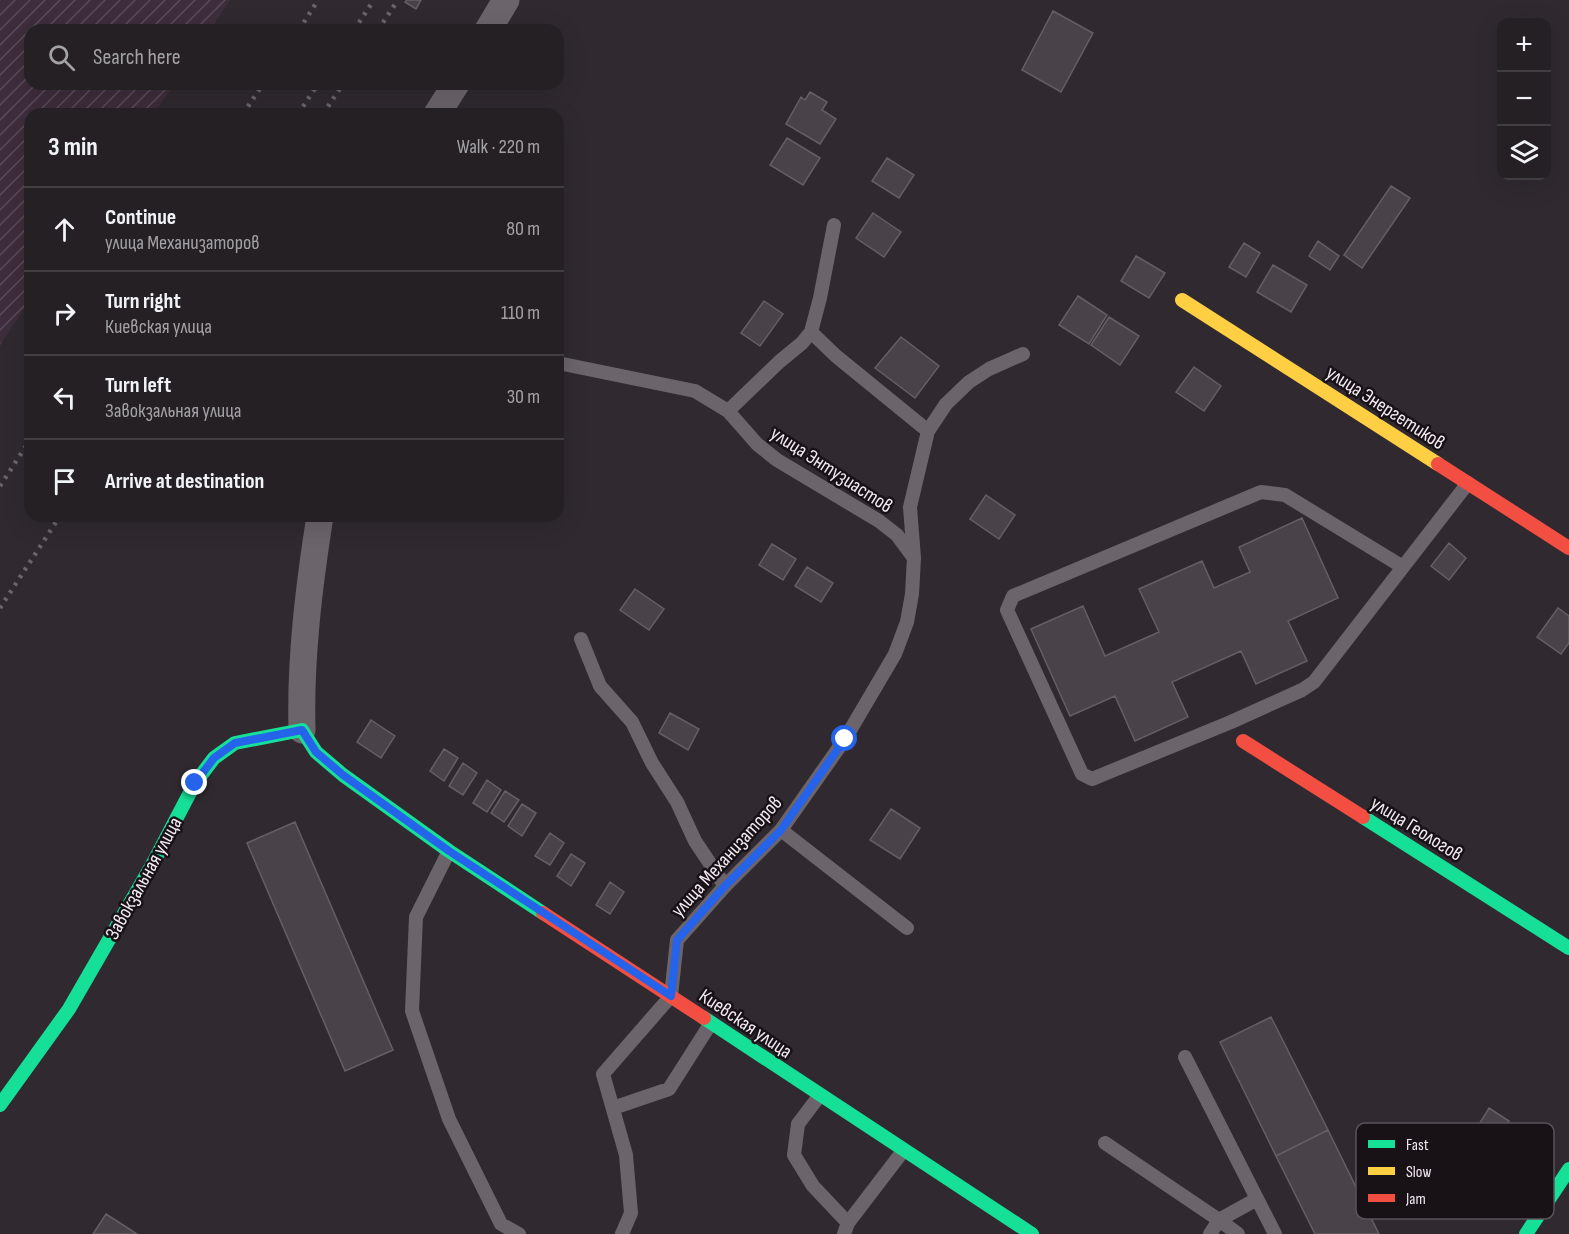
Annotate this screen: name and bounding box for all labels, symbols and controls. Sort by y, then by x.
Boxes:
map controls [1497,18,1551,180]
button: + [1497,18,1551,72]
search box [24,24,564,90]
icon: search [45,41,78,74]
text: Search here [93,44,180,71]
button: − [1497,72,1551,126]
button: layers [1497,126,1551,180]
text: 3 min [48,132,98,163]
text: Walk · 220 m [457,135,540,159]
text: Continue [105,204,176,231]
icon: ahead [48,213,81,246]
text: 80 m [506,217,540,241]
text: улица Механизаторов [105,231,260,255]
text: Turn right [105,288,181,315]
icon: right [48,297,81,330]
text: 110 m [501,301,540,325]
text: Киевская улица [105,315,212,339]
street label: улица Энергетиков [1322,361,1449,455]
text: Turn left [105,372,171,399]
icon: left [48,381,81,414]
text: 30 m [507,385,540,409]
text: Завокзальная улица [105,399,241,423]
street label: улица Энтузиастов [766,421,897,518]
icon: arrive [48,465,81,498]
text: Arrive at destination [105,468,264,495]
route start [831,725,857,751]
route end [181,769,207,795]
street label: улица Механизаторов [666,791,787,922]
street label: улица Геологов [1366,791,1467,867]
street label: Завокзальная улица [100,813,187,944]
street label: Киевская улица [694,984,796,1064]
legend [1356,1123,1554,1219]
text: Fast [1406,1136,1429,1155]
text: Slow [1406,1163,1431,1182]
text: Jam [1405,1190,1426,1209]

